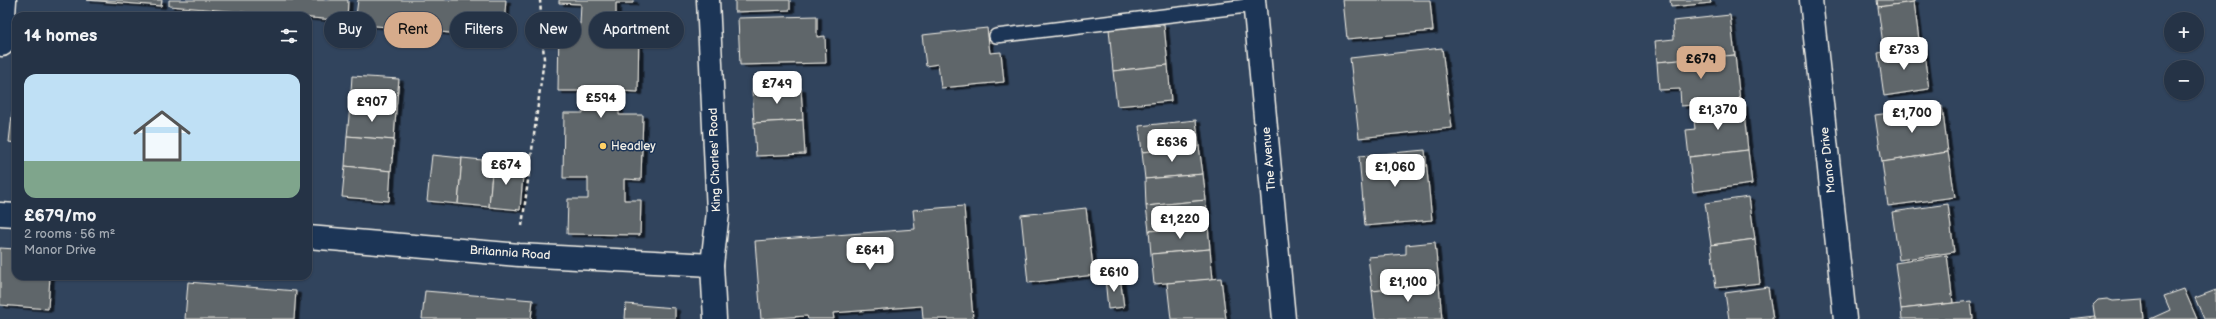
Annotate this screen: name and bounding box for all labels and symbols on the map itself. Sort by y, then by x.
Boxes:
pin: £733 [1880,37,1928,71]
pin: £679 [1677,46,1725,80]
pin: £749 [753,71,801,105]
pin: £594 [577,85,625,119]
pin: £907 [348,89,396,123]
pin: £1,370 [1685,97,1751,131]
pin: £1,700 [1879,100,1945,134]
street label: King Charles' Road [706,107,724,212]
street label: The Avenue [1259,126,1279,192]
street label: Manor Drive [1817,126,1839,194]
pin: £636 [1148,129,1196,163]
place label: Headley [611,139,656,154]
marker: Headley [598,141,608,151]
pin: £674 [482,152,530,186]
pin: £1,060 [1362,154,1428,188]
pin: £1,220 [1147,206,1213,240]
pin: £641 [846,237,894,271]
street label: Britannia Road [469,243,551,263]
pin: £610 [1090,259,1138,293]
pin: £1,100 [1375,269,1441,303]

